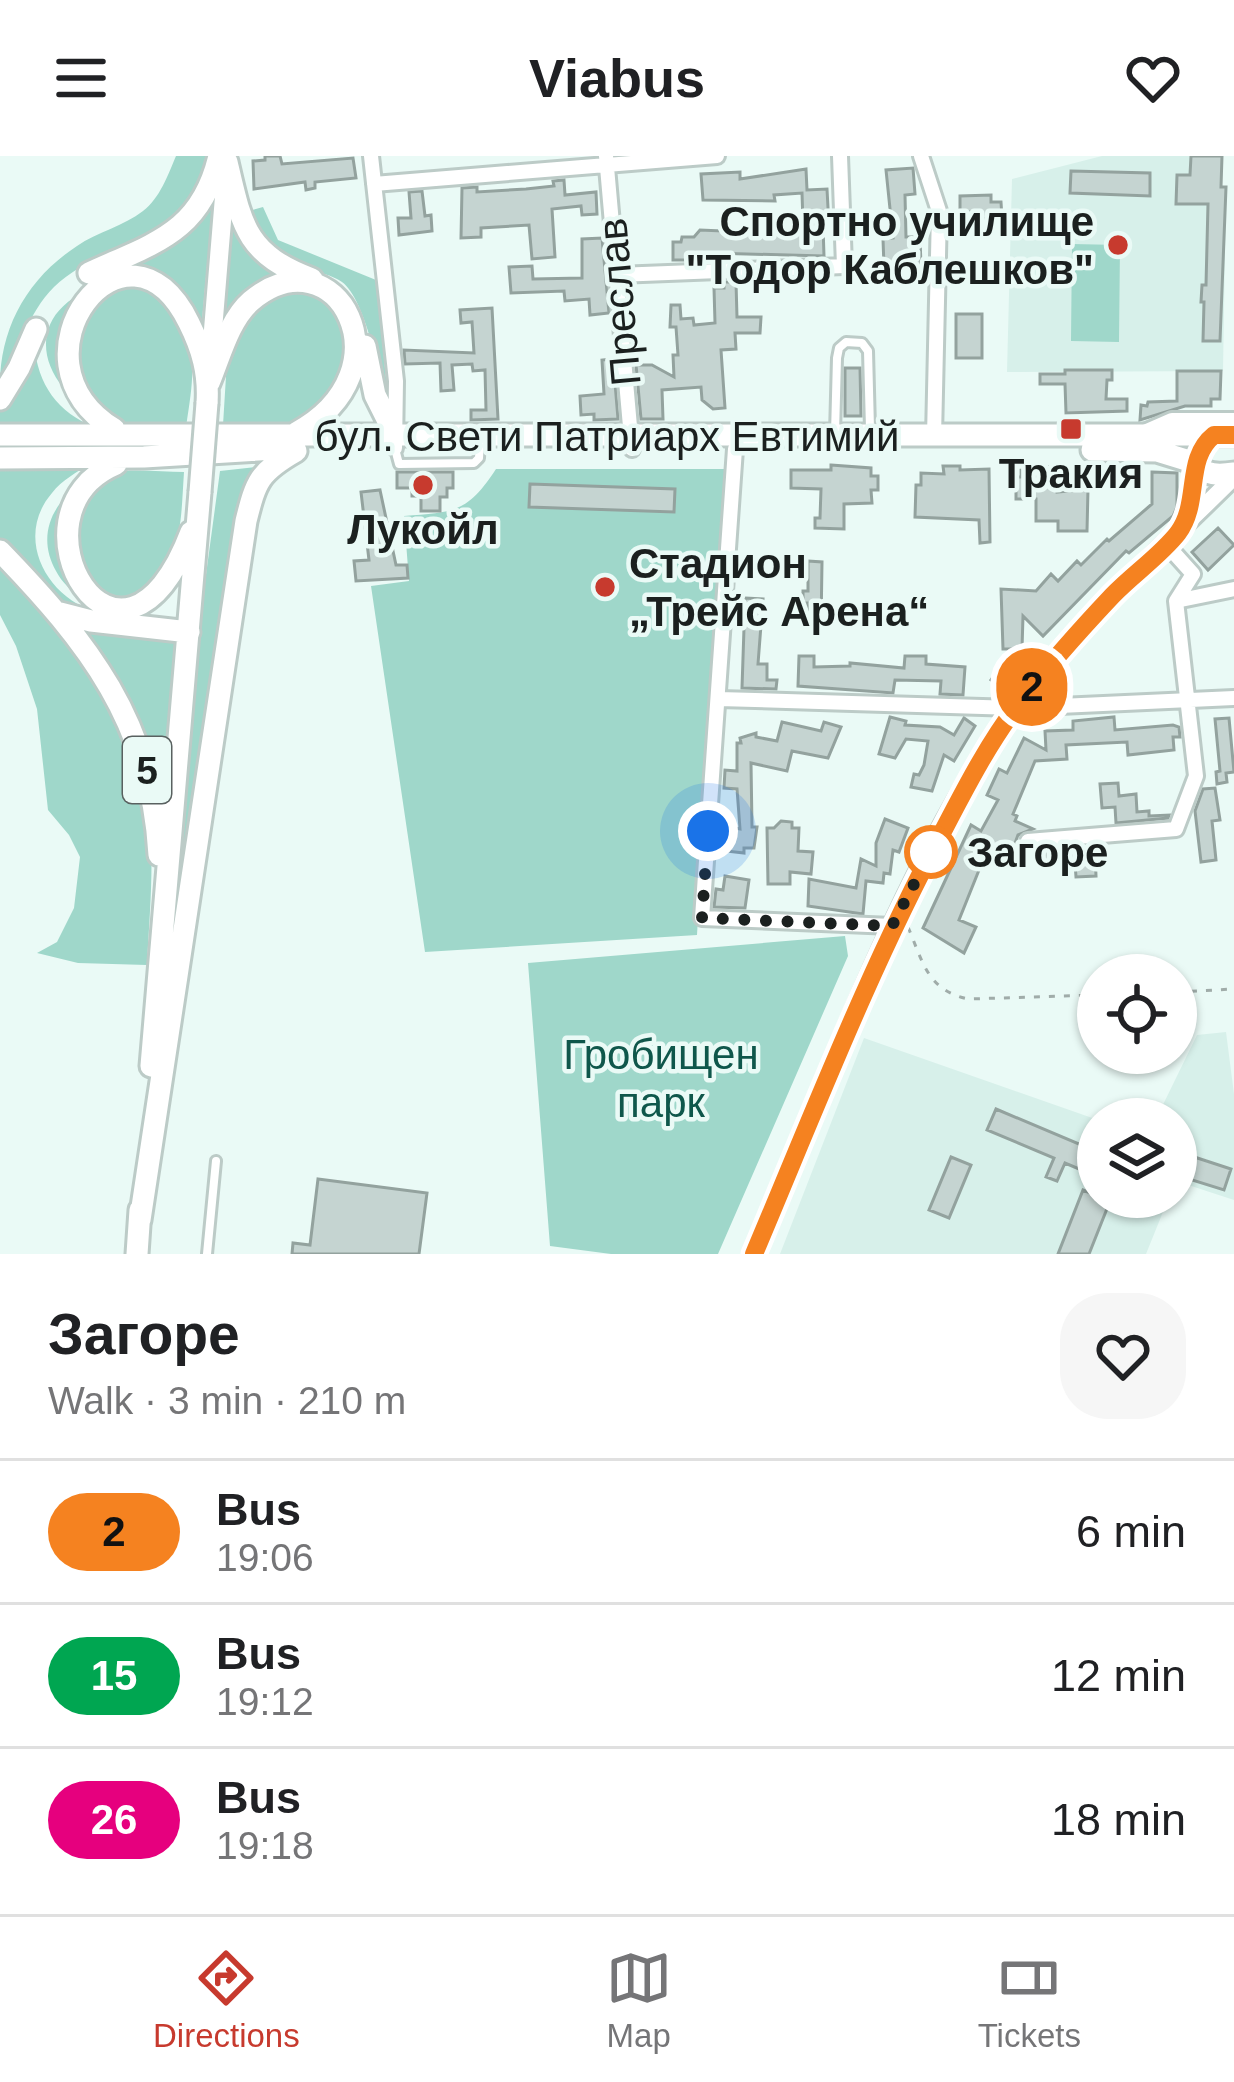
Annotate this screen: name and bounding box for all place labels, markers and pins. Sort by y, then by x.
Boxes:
place label: Спортно училище "Тодор Каблешков" [686,198,1094,293]
marker: Спортно училище "Тодор Каблешков" [1105,232,1131,258]
marker: Тракия [1058,416,1084,442]
place label: Тракия [999,450,1143,497]
marker: Лукойл [410,472,436,498]
place label: Лукойл [347,506,499,553]
place label: Стадион „Трейс Арена“ [629,540,929,635]
marker: Стадион „Трейс Арена“ [592,574,618,600]
marker: Загоре [906,827,956,877]
place label: Загоре [967,829,1108,876]

